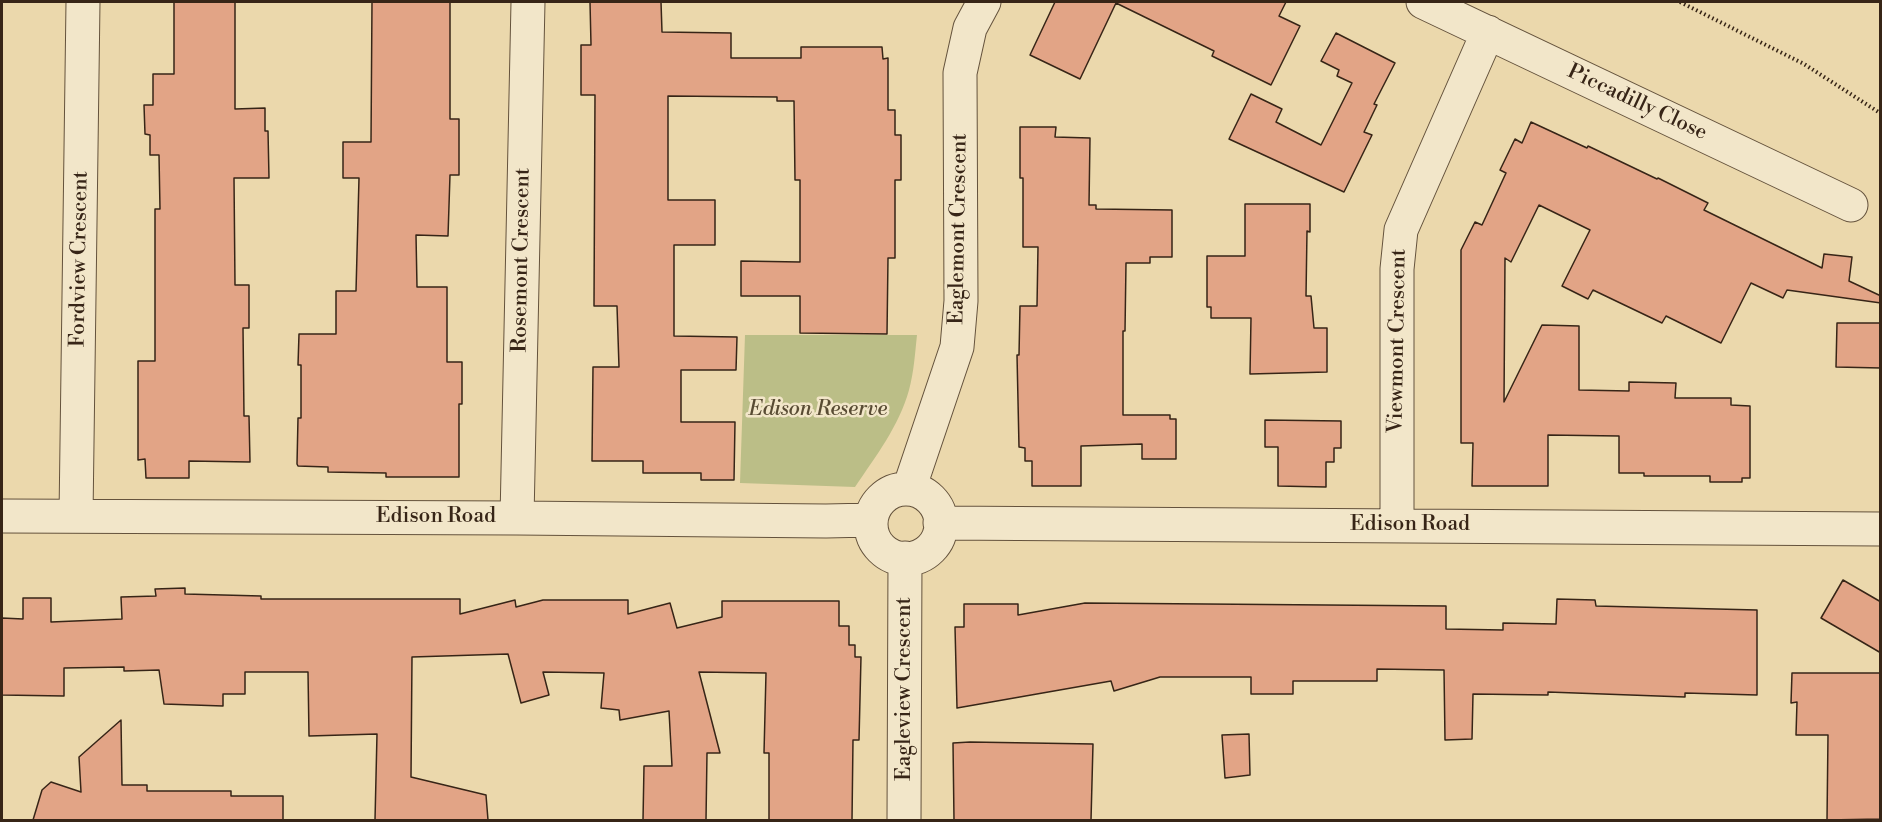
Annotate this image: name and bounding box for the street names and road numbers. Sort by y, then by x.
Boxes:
street label: Piccadilly Close [1563,60,1711,146]
street label: Eaglemont Crescent [945,133,973,325]
street label: Rosemont Crescent [508,167,536,353]
street label: Fordview Crescent [66,171,94,347]
street label: Viewmont Crescent [1384,249,1412,433]
street label: Edison Road [376,504,496,530]
street label: Edison Road [1350,512,1470,538]
street label: Eagleview Crescent [892,597,918,781]

